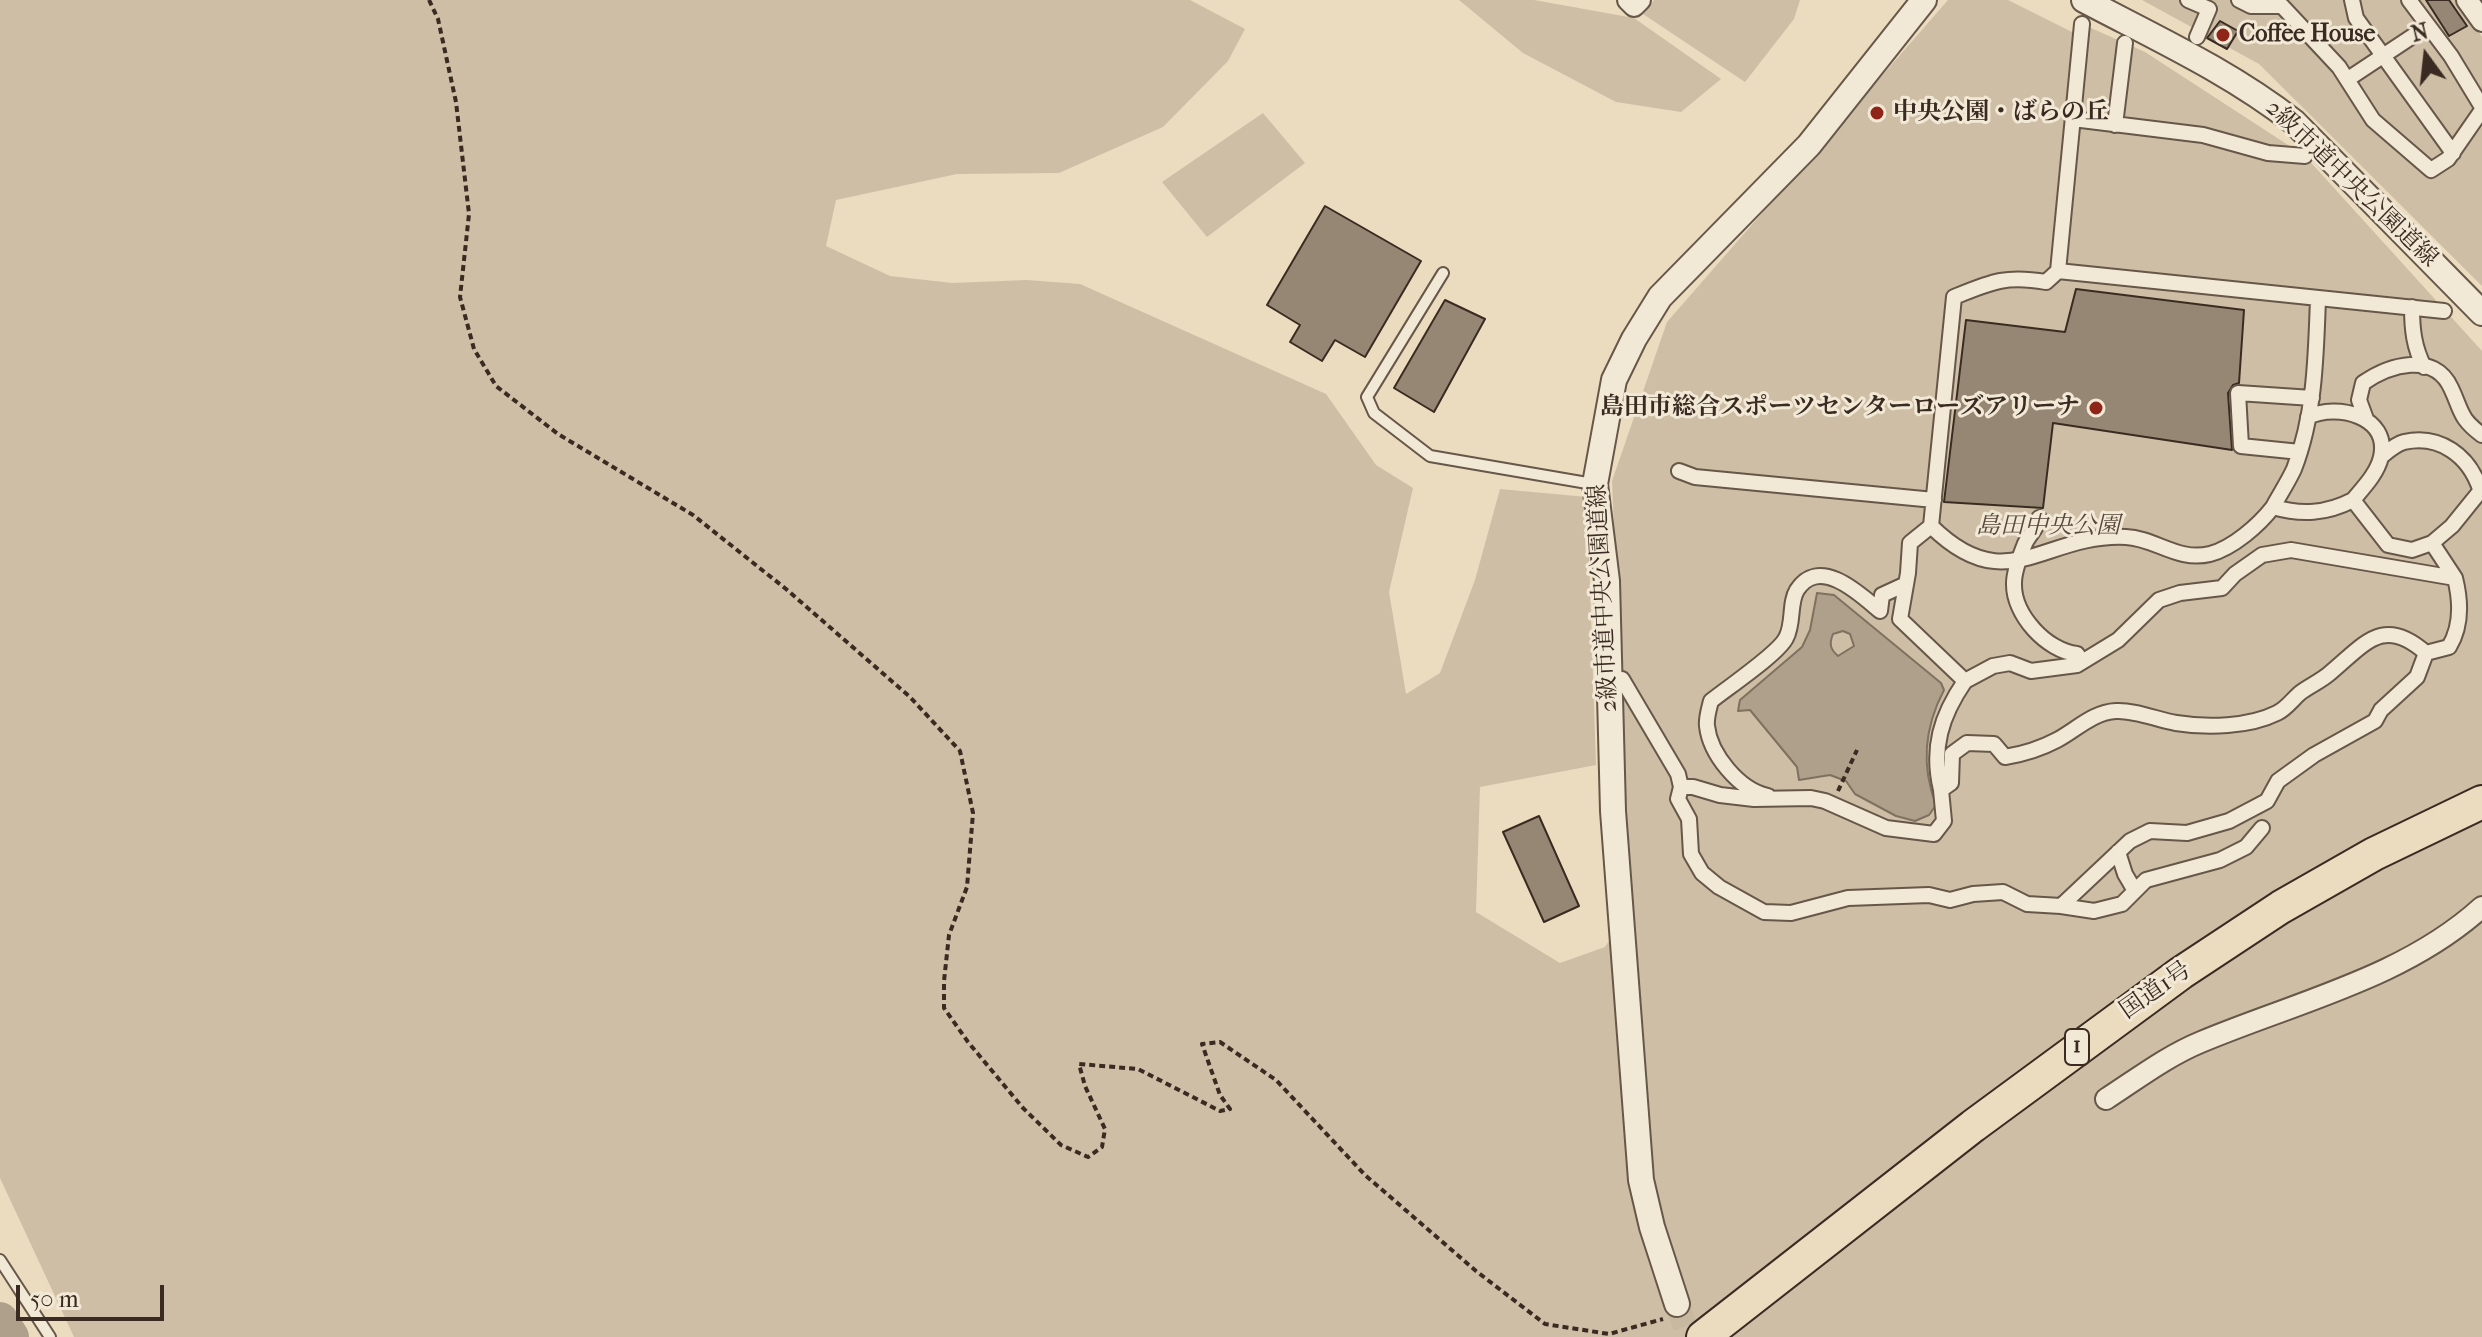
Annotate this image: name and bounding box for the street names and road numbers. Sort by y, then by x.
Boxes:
street label: 2級市道中央公園道線 [2259,94,2443,274]
street label: 2級市道中央公園道線 [1584,483,1624,713]
street label: 国道1号 [2115,956,2197,1026]
road number: 1 [2065,1029,2089,1065]

